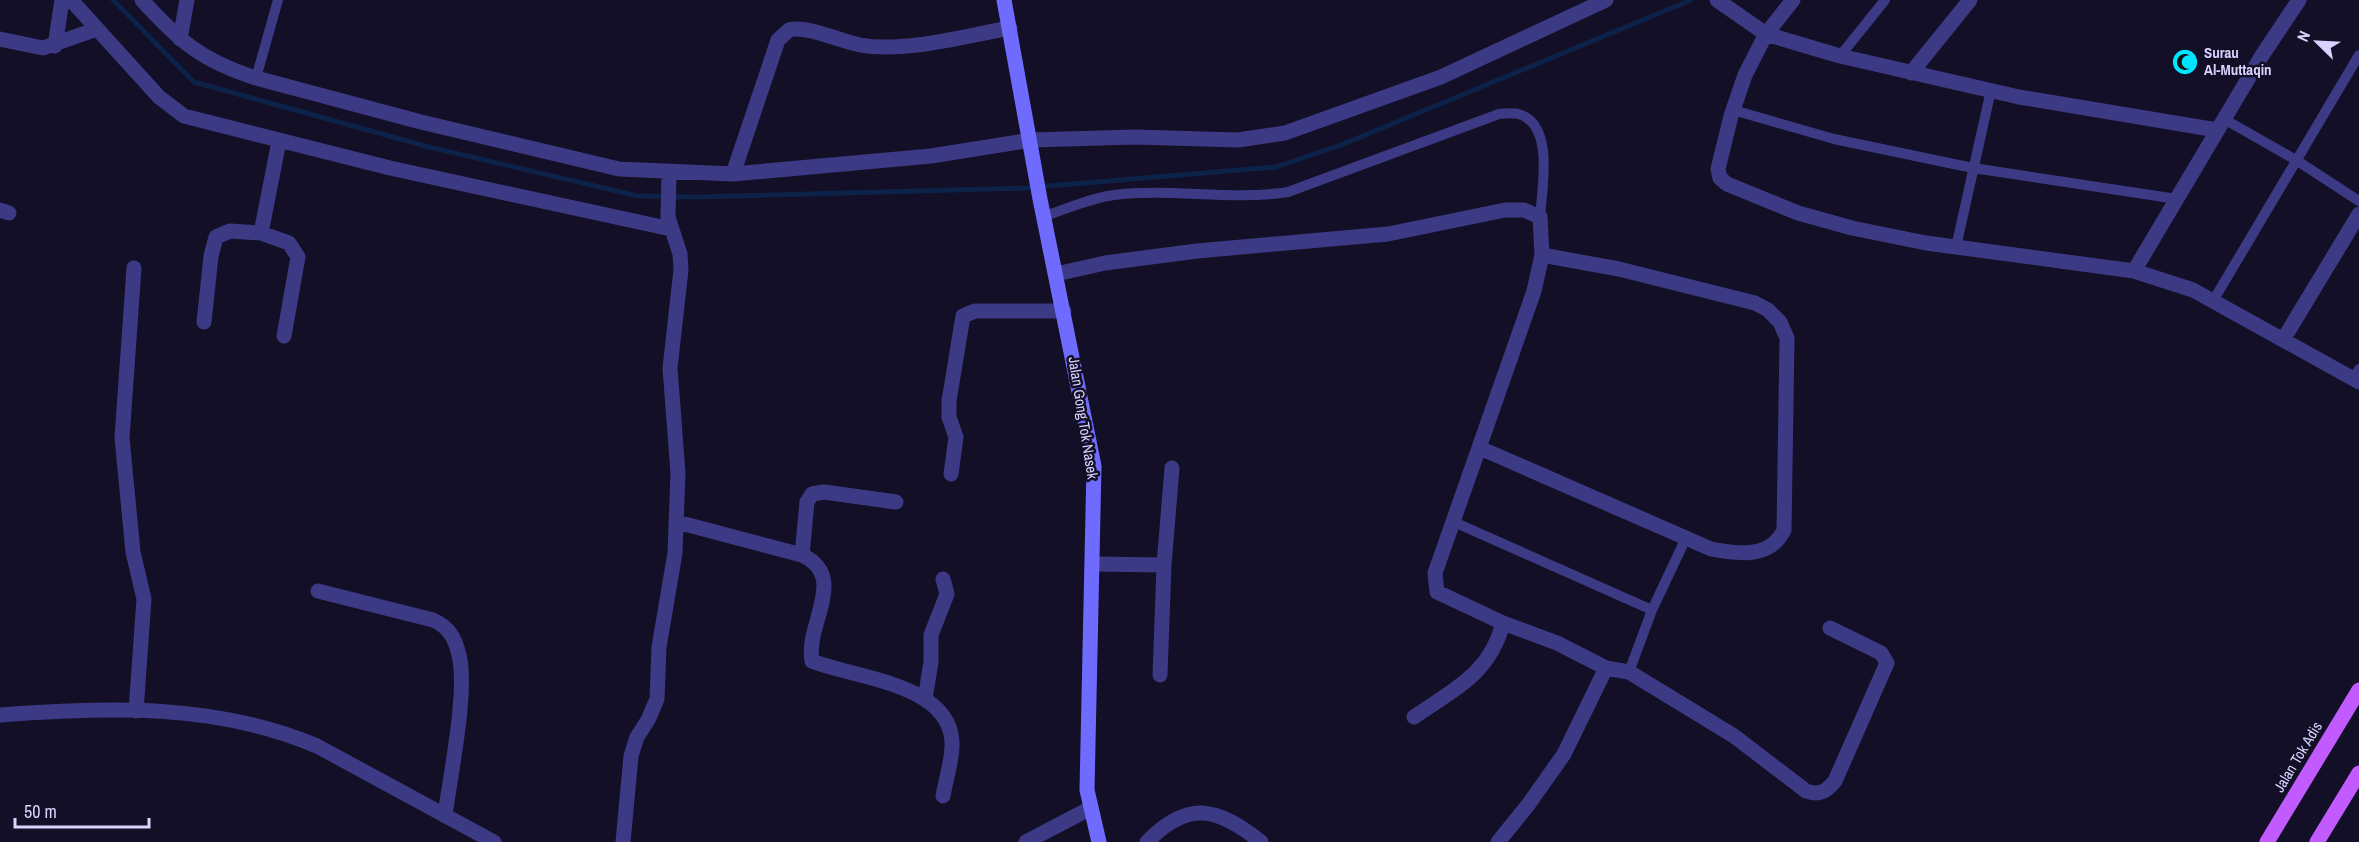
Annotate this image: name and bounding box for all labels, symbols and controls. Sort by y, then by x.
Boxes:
north arrow [2287,12,2347,72]
text: N [2291,27,2315,45]
place label: Surau Al-Muttaqin [2204,42,2272,80]
mosque icon: Surau Al-Muttaqin [2170,47,2200,77]
street label: Jalan Gong Tok Nasek [1063,355,1104,481]
street label: Jalan Tok Adis [2268,717,2327,796]
scale bar [15,791,148,829]
text: 50 m [24,799,57,824]

